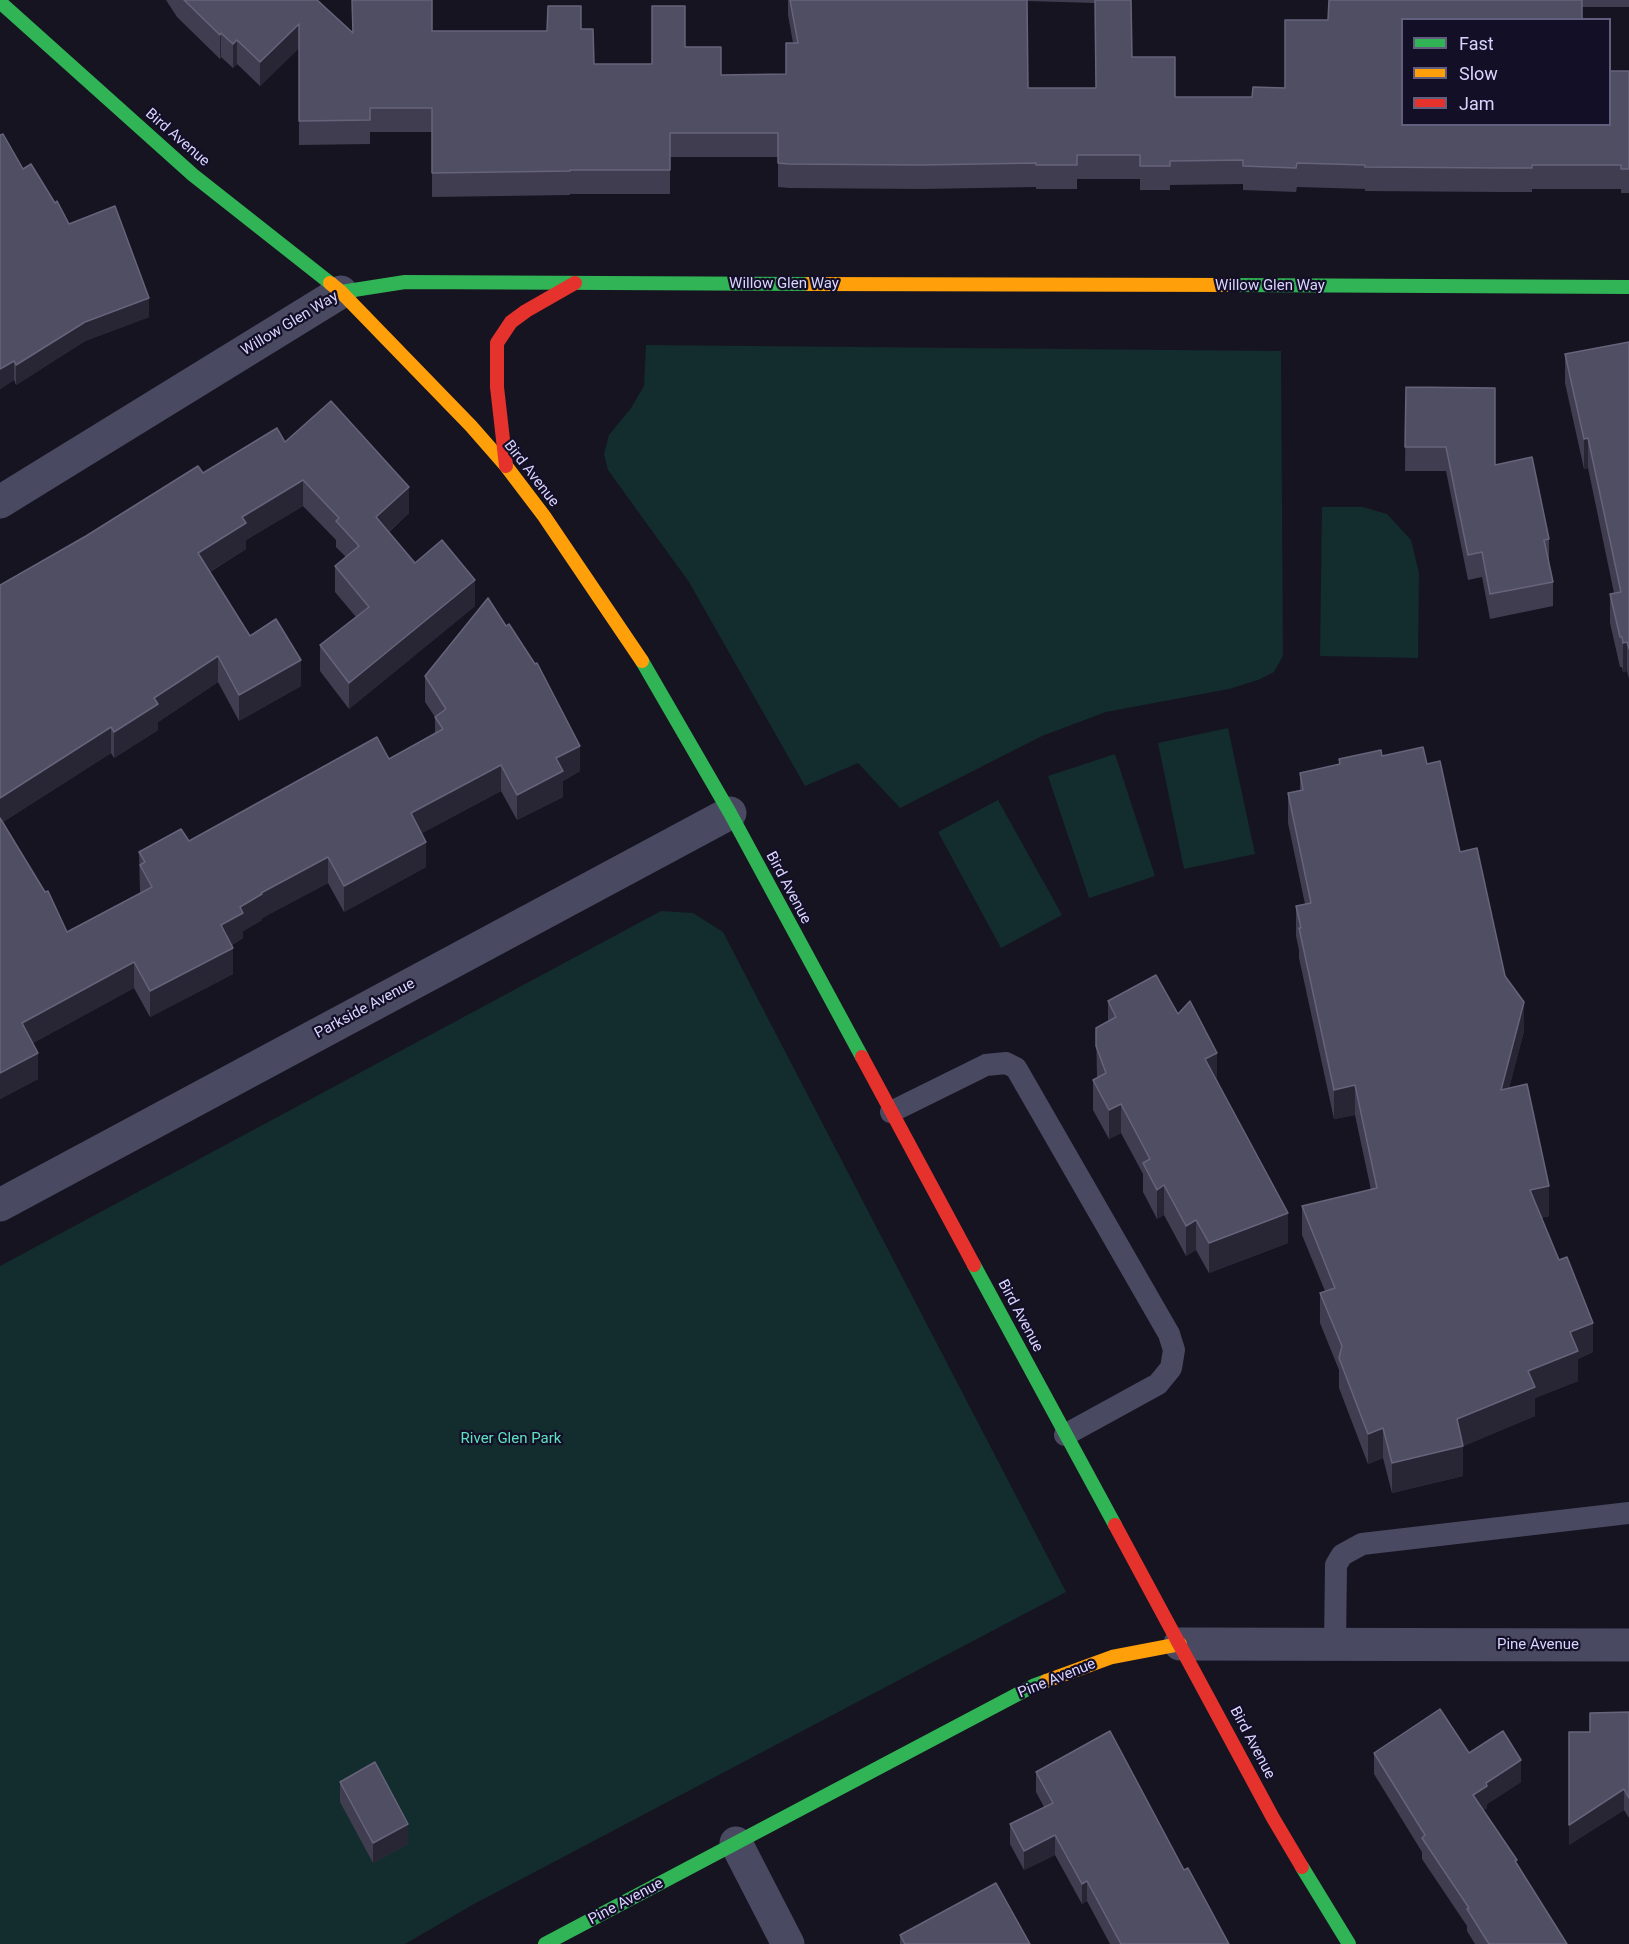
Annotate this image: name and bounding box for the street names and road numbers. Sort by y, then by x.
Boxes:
street label: Bird Avenue [141,105,213,171]
street label: Willow Glen Way [729,275,839,293]
street label: Willow Glen Way [1215,277,1325,295]
street label: Willow Glen Way [238,288,342,360]
street label: Bird Avenue [500,437,562,511]
street label: Bird Avenue [761,849,815,927]
street label: Parkside Avenue [312,975,418,1043]
street label: Bird Avenue [993,1277,1047,1355]
street label: Pine Avenue [1497,1636,1579,1654]
street label: Pine Avenue [1016,1655,1098,1703]
street label: Bird Avenue [1225,1704,1279,1782]
street label: Pine Avenue [586,1875,666,1929]

